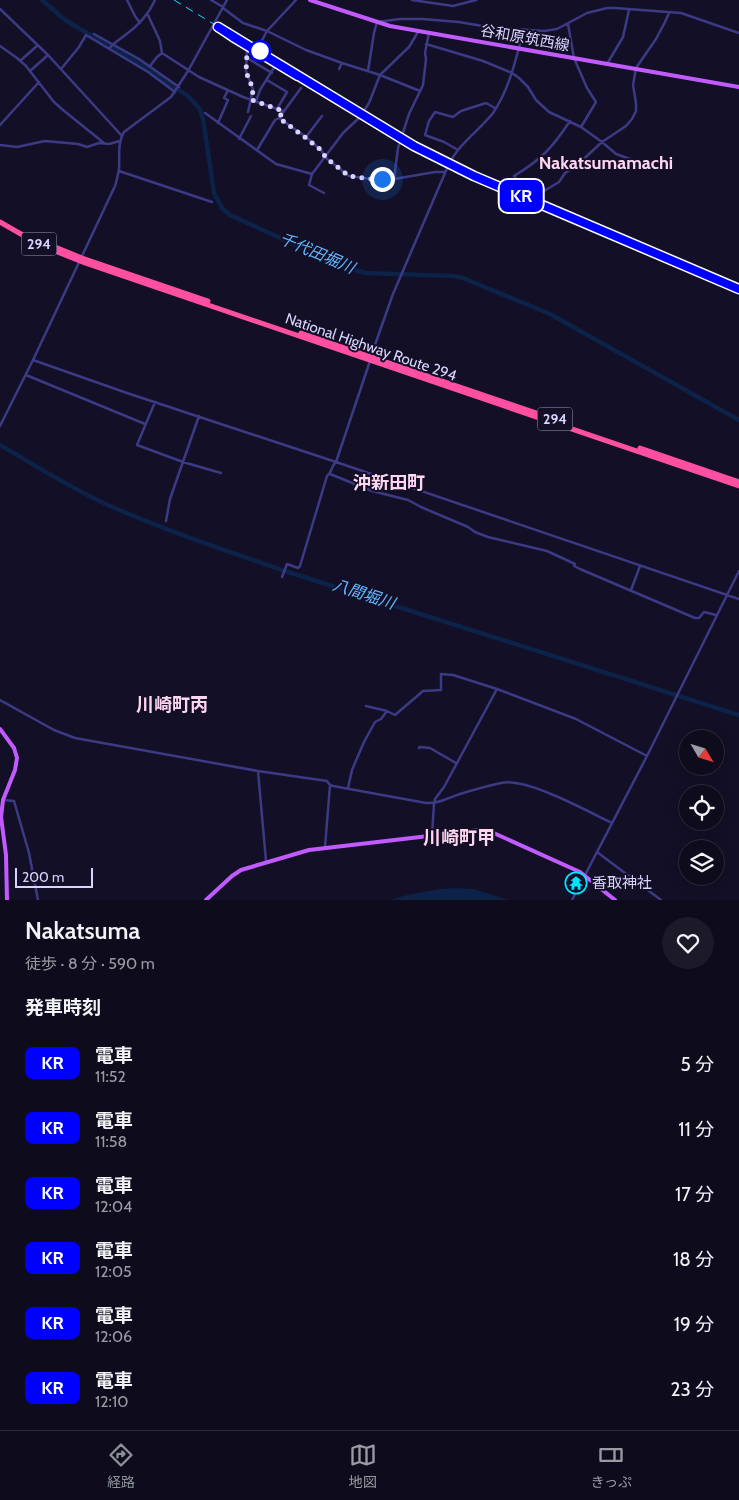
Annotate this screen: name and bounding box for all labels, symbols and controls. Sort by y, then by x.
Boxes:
street label: 谷和原筑西線 [479,21,571,55]
unlabelled marker [249,40,271,62]
district label: Nakatsumamachi [539,152,673,174]
your location [370,167,395,192]
line badge: KR [498,180,544,212]
text: KR [510,185,532,207]
water label: 千代田堀川 [276,229,359,278]
road number: 294 [22,232,56,255]
street label: National Highway Route 294 [283,309,459,385]
road number: 294 [538,408,572,430]
district label: 沖新田町 [353,472,425,494]
water label: 八間堀川 [331,575,399,614]
district label: 川崎町丙 [136,694,208,716]
north arrow [679,730,724,775]
map controls [679,730,724,885]
button: locate [679,785,724,830]
district label: 川崎町甲 [423,827,495,849]
button: layers [679,840,724,885]
scale bar [15,865,92,888]
text: 200 m [22,868,64,886]
temple icon: 香取神社 [564,871,588,895]
place label: 香取神社 [592,874,652,892]
text: Nakatsuma [25,916,140,945]
button: heart [662,917,714,969]
text: 徒歩 · 8 分 · 590 m [25,954,155,973]
text: 発車時刻 [25,996,101,1019]
text: 電車 [95,1044,133,1067]
text: KR [41,1052,64,1074]
text: 5 分 [680,1053,714,1076]
text: 11:52 [95,1067,126,1086]
text: 電車 [95,1109,133,1132]
text: KR [41,1117,64,1139]
text: 11 分 [678,1118,714,1141]
text: 11:58 [95,1132,127,1151]
text: 電車 [95,1174,133,1197]
text: KR [41,1182,64,1204]
text: 17 分 [675,1183,714,1206]
text: 12:04 [95,1197,132,1216]
text: 電車 [95,1239,133,1262]
text: KR [41,1247,64,1269]
text: 18 分 [673,1248,714,1271]
text: 12:05 [95,1262,132,1281]
text: 電車 [95,1304,133,1327]
text: KR [41,1312,64,1334]
text: 19 分 [674,1313,714,1336]
text: 12:06 [95,1327,132,1346]
text: 電車 [95,1369,133,1392]
text: KR [41,1377,64,1399]
text: 23 分 [670,1378,714,1401]
text: 12:10 [95,1392,128,1411]
tab: 経路 [107,1441,135,1491]
tab: 地図 [349,1441,377,1491]
tab: きっぷ [591,1441,632,1491]

